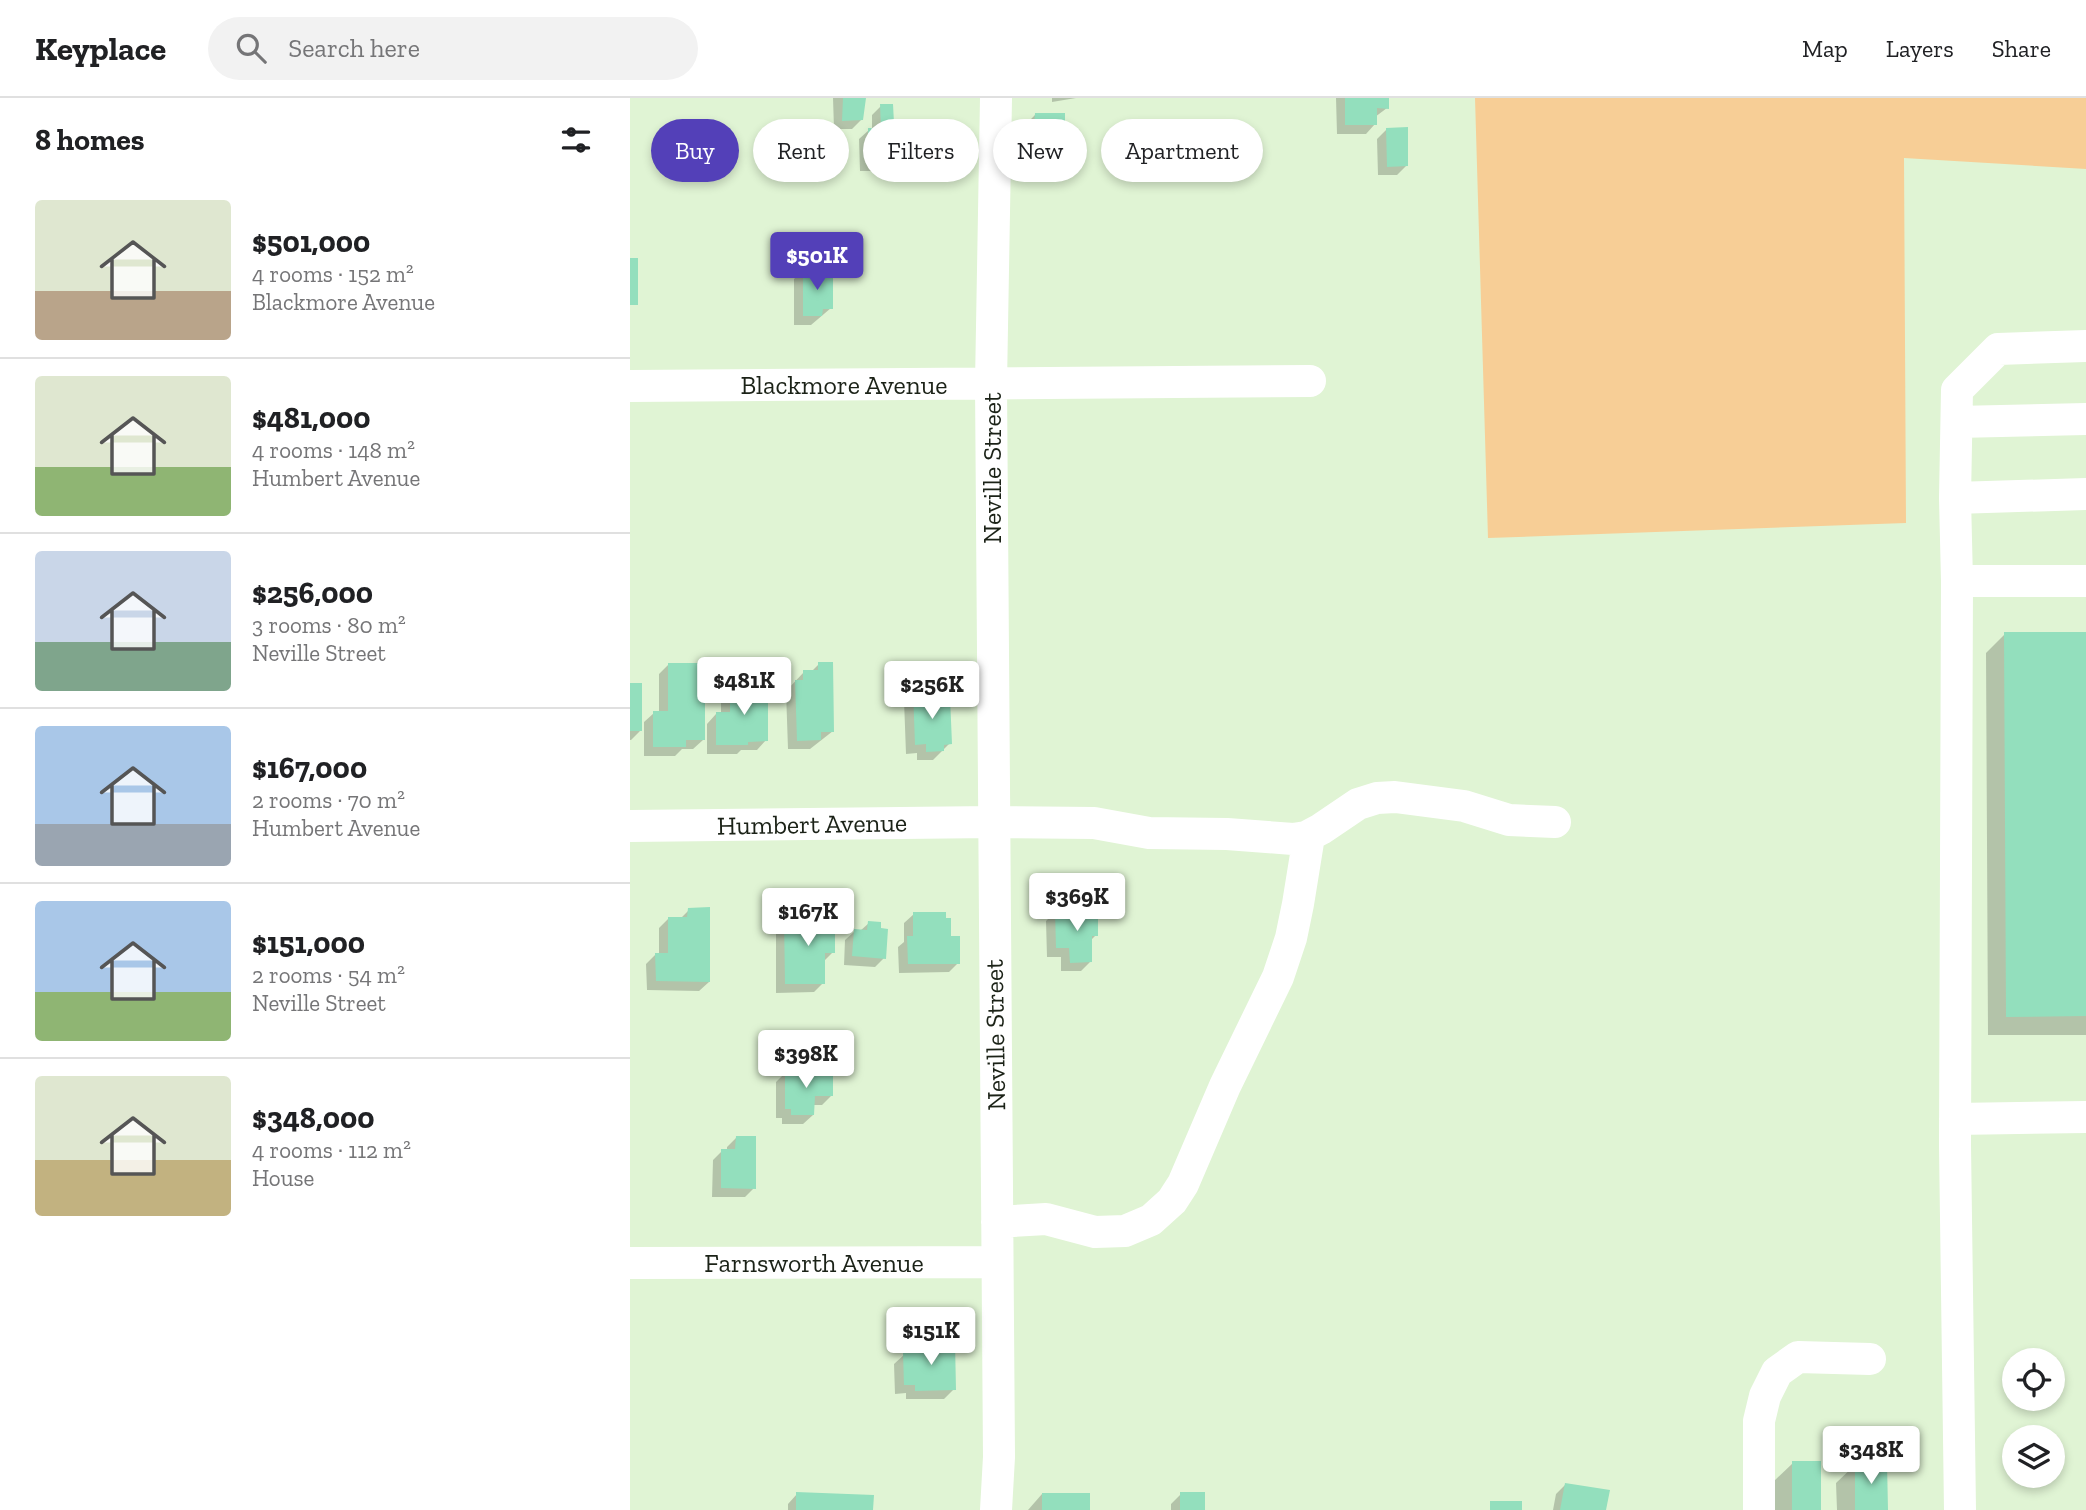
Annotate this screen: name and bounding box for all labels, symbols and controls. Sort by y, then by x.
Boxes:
search box [208,17,698,80]
text: Keyplace [35,29,166,68]
icon: search [232,29,270,67]
text: Search here [288,32,420,64]
text: Map [1802,34,1848,63]
text: Layers [1886,34,1954,63]
text: Share [1992,34,2051,63]
chip: Buy [651,119,739,182]
chip: Rent [753,119,849,182]
chip: Filters [863,119,979,182]
chip: New [993,119,1087,182]
chip: Apartment [1101,119,1263,182]
icon: filters [557,121,595,159]
text: 8 homes [35,122,144,158]
text: $501,000 [252,224,370,260]
icon: home [91,228,175,312]
pin: $501K [768,232,866,292]
text: $501K [786,241,848,269]
text: 4 rooms · 152 m² [252,260,414,288]
text: Blackmore Avenue [252,288,435,316]
street label: Blackmore Avenue [741,369,947,401]
street label: Neville Street [976,392,1008,544]
text: $481,000 [252,400,371,436]
icon: home [91,404,175,488]
text: 4 rooms · 148 m² [252,436,415,464]
text: Humbert Avenue [252,464,420,492]
text: $256,000 [252,575,373,611]
icon: home [91,579,175,663]
text: 3 rooms · 80 m² [252,611,406,639]
text: Neville Street [252,639,386,667]
pin: $481K [695,658,793,717]
pin: $256K [883,662,981,721]
text: $481K [713,666,775,694]
text: $256K [900,670,964,698]
text: $167,000 [252,750,367,786]
icon: home [91,754,175,838]
text: 2 rooms · 70 m² [252,786,405,814]
street label: Humbert Avenue [717,806,907,842]
text: Humbert Avenue [252,814,420,842]
pin: $369K [1028,874,1126,933]
text: $369K [1045,882,1109,910]
pin: $167K [759,888,857,948]
text: $167K [778,897,838,925]
text: $151,000 [252,925,365,961]
icon: home [91,929,175,1013]
street label: Neville Street [978,959,1012,1111]
text: 2 rooms · 54 m² [252,961,405,989]
text: Neville Street [252,989,386,1017]
pin: $398K [757,1030,855,1090]
text: $398K [774,1039,838,1067]
text: $348,000 [252,1100,375,1136]
icon: home [91,1104,175,1188]
text: 4 rooms · 112 m² [252,1136,411,1164]
text: House [252,1164,314,1192]
street label: Farnsworth Avenue [704,1247,924,1279]
pin: $151K [882,1308,980,1367]
text: $151K [902,1316,960,1344]
map controls [2002,1348,2065,1488]
button: locate [2002,1348,2065,1411]
button: layers [2002,1425,2065,1488]
pin: $348K [1822,1426,1920,1486]
text: $348K [1839,1435,1903,1463]

